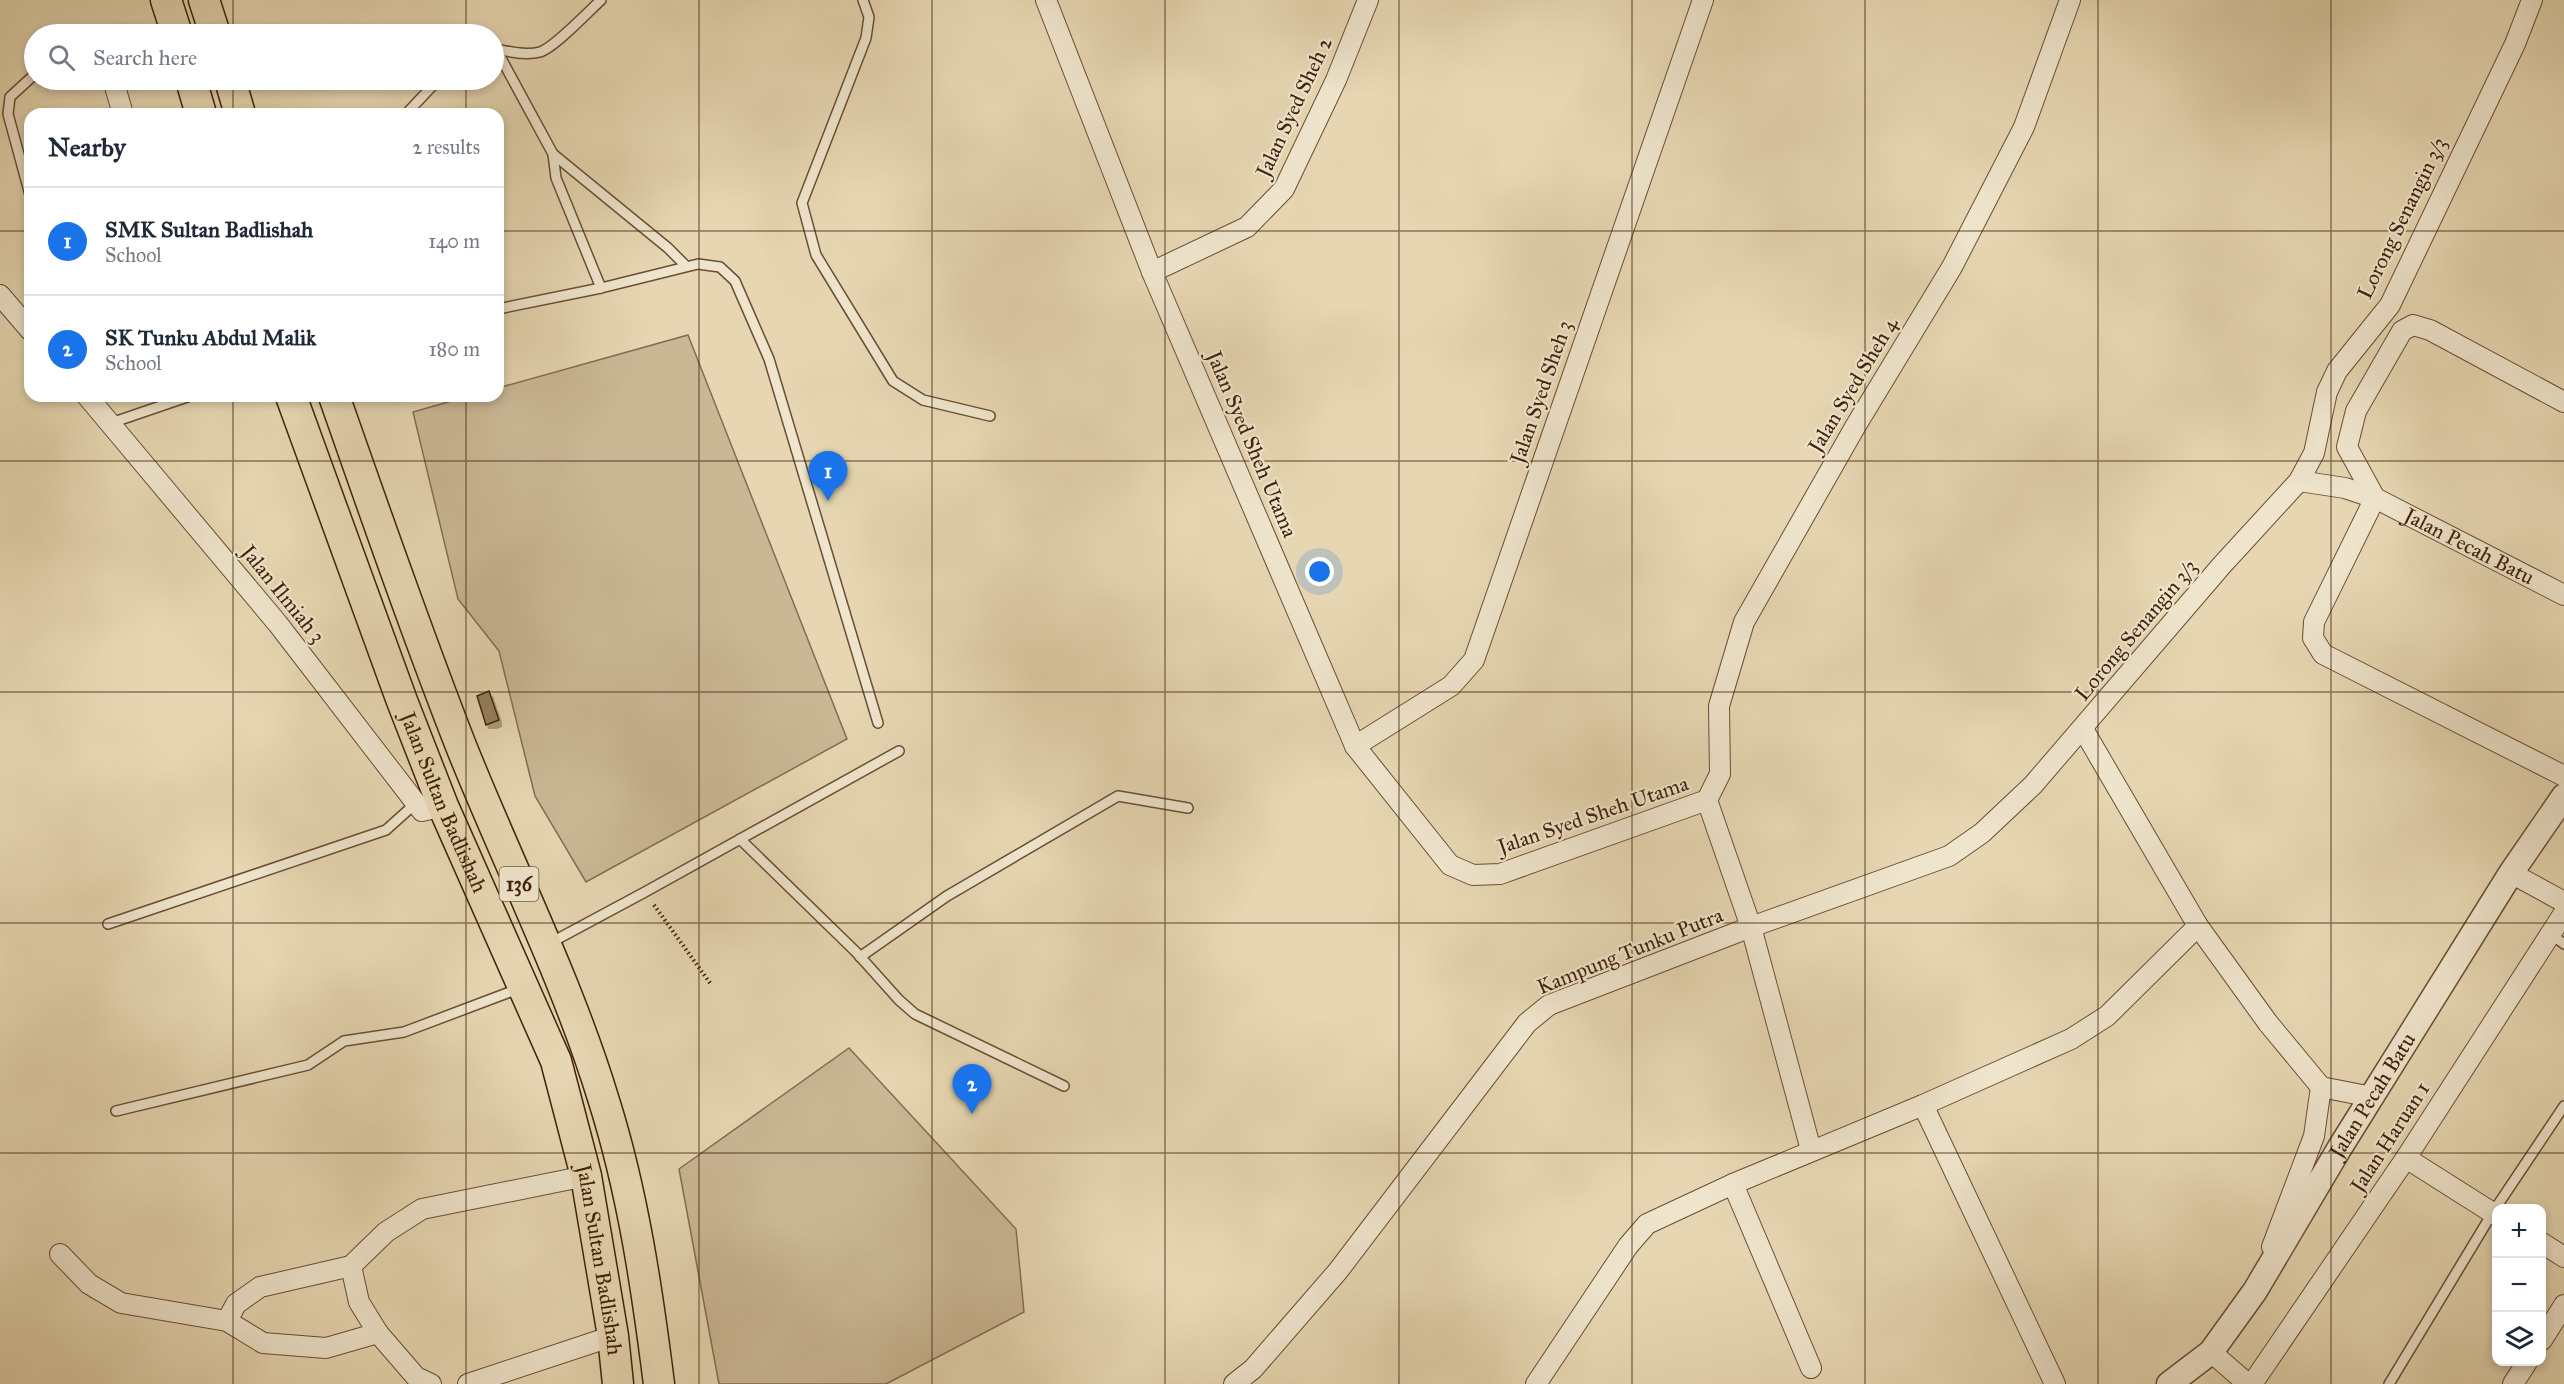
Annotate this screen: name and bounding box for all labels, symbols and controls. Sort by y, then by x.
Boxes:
search box [24,24,504,90]
street label: Jalan Syed Sheh 2 [1249,32,1338,183]
icon: search [45,41,78,74]
text: Search here [93,44,197,71]
text: Nearby [48,131,126,163]
street label: Lorong Senangin 3/3 [2352,133,2452,303]
text: 2 results [412,135,480,159]
text: SMK Sultan Badlishah [105,216,313,243]
text: 1 [64,229,71,253]
text: 140 m [428,229,480,253]
text: School [105,243,162,267]
street label: Jalan Syed Sheh 4 [1801,312,1904,459]
street label: Jalan Syed Sheh 3 [1504,317,1578,469]
text: SK Tunku Abdul Malik [105,324,316,351]
text: 2 [63,337,72,361]
text: 180 m [429,337,480,361]
street label: Jalan Syed Sheh Utama [1200,345,1303,541]
text: School [105,351,162,375]
pin: 1 [808,452,848,501]
street label: Jalan Pecah Batu [2398,501,2539,591]
street label: Jalan Ilmiah 3 [234,538,331,648]
street label: Lorong Senangin 3/3 [2069,554,2203,706]
your location [1305,557,1334,586]
street label: Jalan Sultan Badlishah [394,706,493,897]
street label: Jalan Syed Sheh Utama [1492,770,1692,861]
road number: 136 [500,867,538,901]
street label: Kampung Tunku Putra [1533,902,1727,1000]
street label: Jalan Pecah Batu [2322,1028,2421,1165]
pin: 2 [952,1064,992,1114]
street label: Jalan Haruan 1 [2344,1077,2435,1199]
street label: Jalan Sultan Badlishah [570,1160,628,1357]
map controls [2492,1204,2546,1366]
button: + [2492,1204,2546,1258]
button: − [2492,1258,2546,1312]
button: layers [2492,1312,2546,1366]

